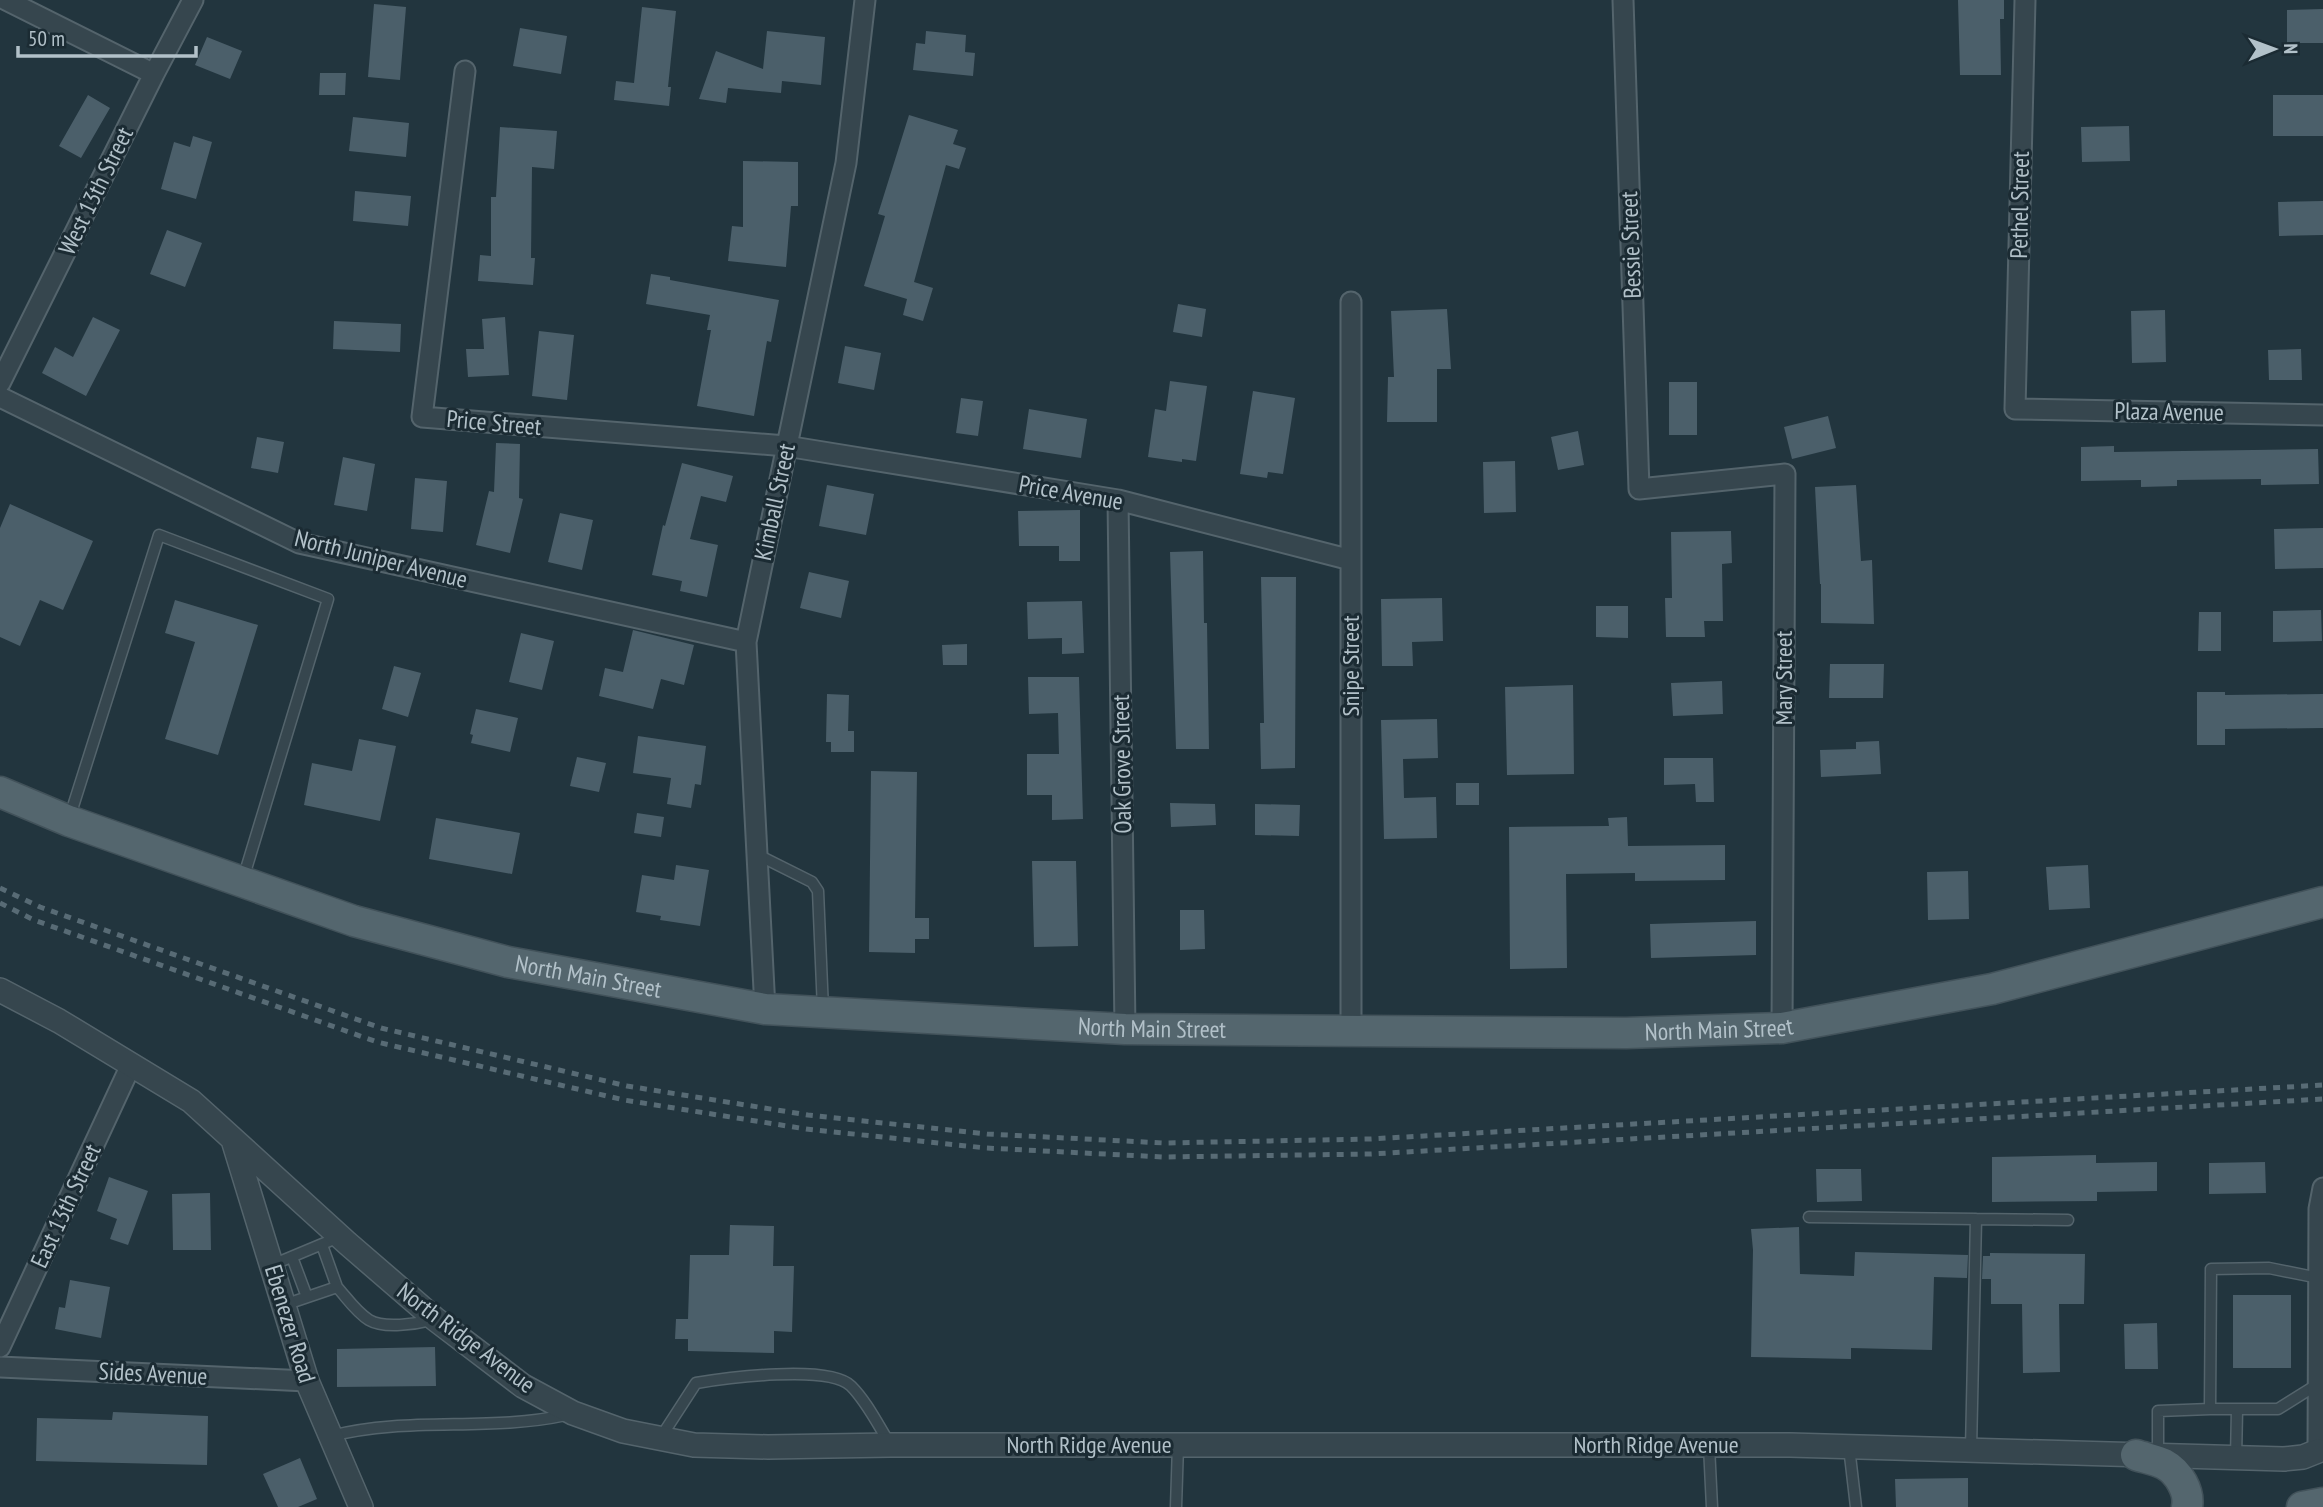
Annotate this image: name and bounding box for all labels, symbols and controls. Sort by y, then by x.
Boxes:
scale bar [18,14,196,58]
north arrow [2239,14,2309,84]
text: 50 m [28,25,65,52]
text: N [2279,43,2303,54]
street label: West 13th Street [51,121,140,260]
street label: Pethel Street [2003,151,2036,259]
street label: Bessie Street [1613,190,1648,299]
street label: Plaza Avenue [2114,395,2224,428]
street label: Price Street [445,403,543,442]
street label: Kimball Street [747,440,802,563]
street label: Price Avenue [1017,468,1126,517]
street label: North Juniper Avenue [292,522,471,595]
street label: Snipe Street [1335,615,1366,717]
street label: Mary Street [1768,630,1799,725]
street label: Oak Grove Street [1105,694,1138,834]
street label: North Main Street [513,948,665,1005]
street label: North Main Street [1077,1010,1227,1045]
street label: North Main Street [1644,1010,1796,1047]
street label: East 13th Street [23,1139,108,1273]
street label: Ebenezer Road [258,1261,323,1387]
street label: North Ridge Avenue [391,1276,542,1400]
street label: Sides Avenue [98,1355,208,1392]
street label: North Ridge Avenue [1006,1429,1172,1460]
street label: North Ridge Avenue [1573,1429,1739,1460]

